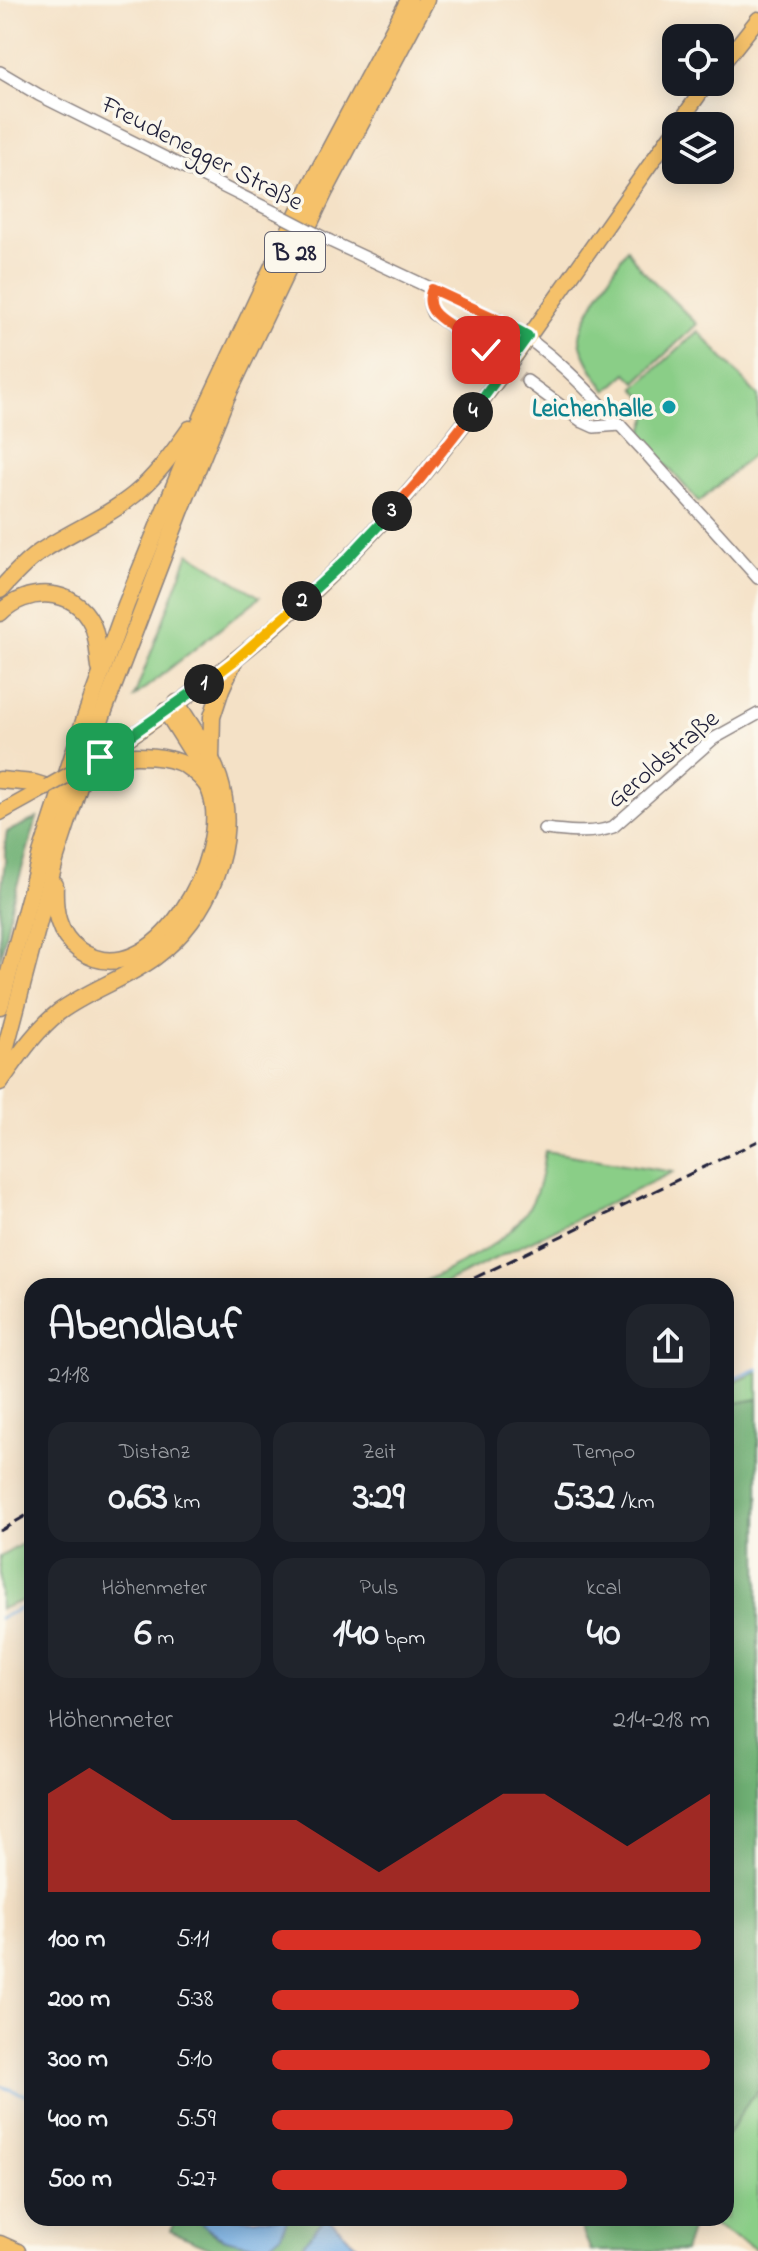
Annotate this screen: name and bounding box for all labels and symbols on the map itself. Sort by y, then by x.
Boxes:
street label: Freudenegger Straße [93,87,310,222]
road number: B 28 [265,232,325,272]
pin [452,316,520,384]
place label: Leichenhalle [532,391,654,429]
pin: 4 [453,392,493,432]
marker: Leichenhalle [660,398,678,416]
pin: 3 [372,491,412,531]
pin: 2 [282,581,322,621]
pin: 1 [184,664,224,704]
street label: Geroldstraße [599,701,729,819]
pin [66,723,134,791]

